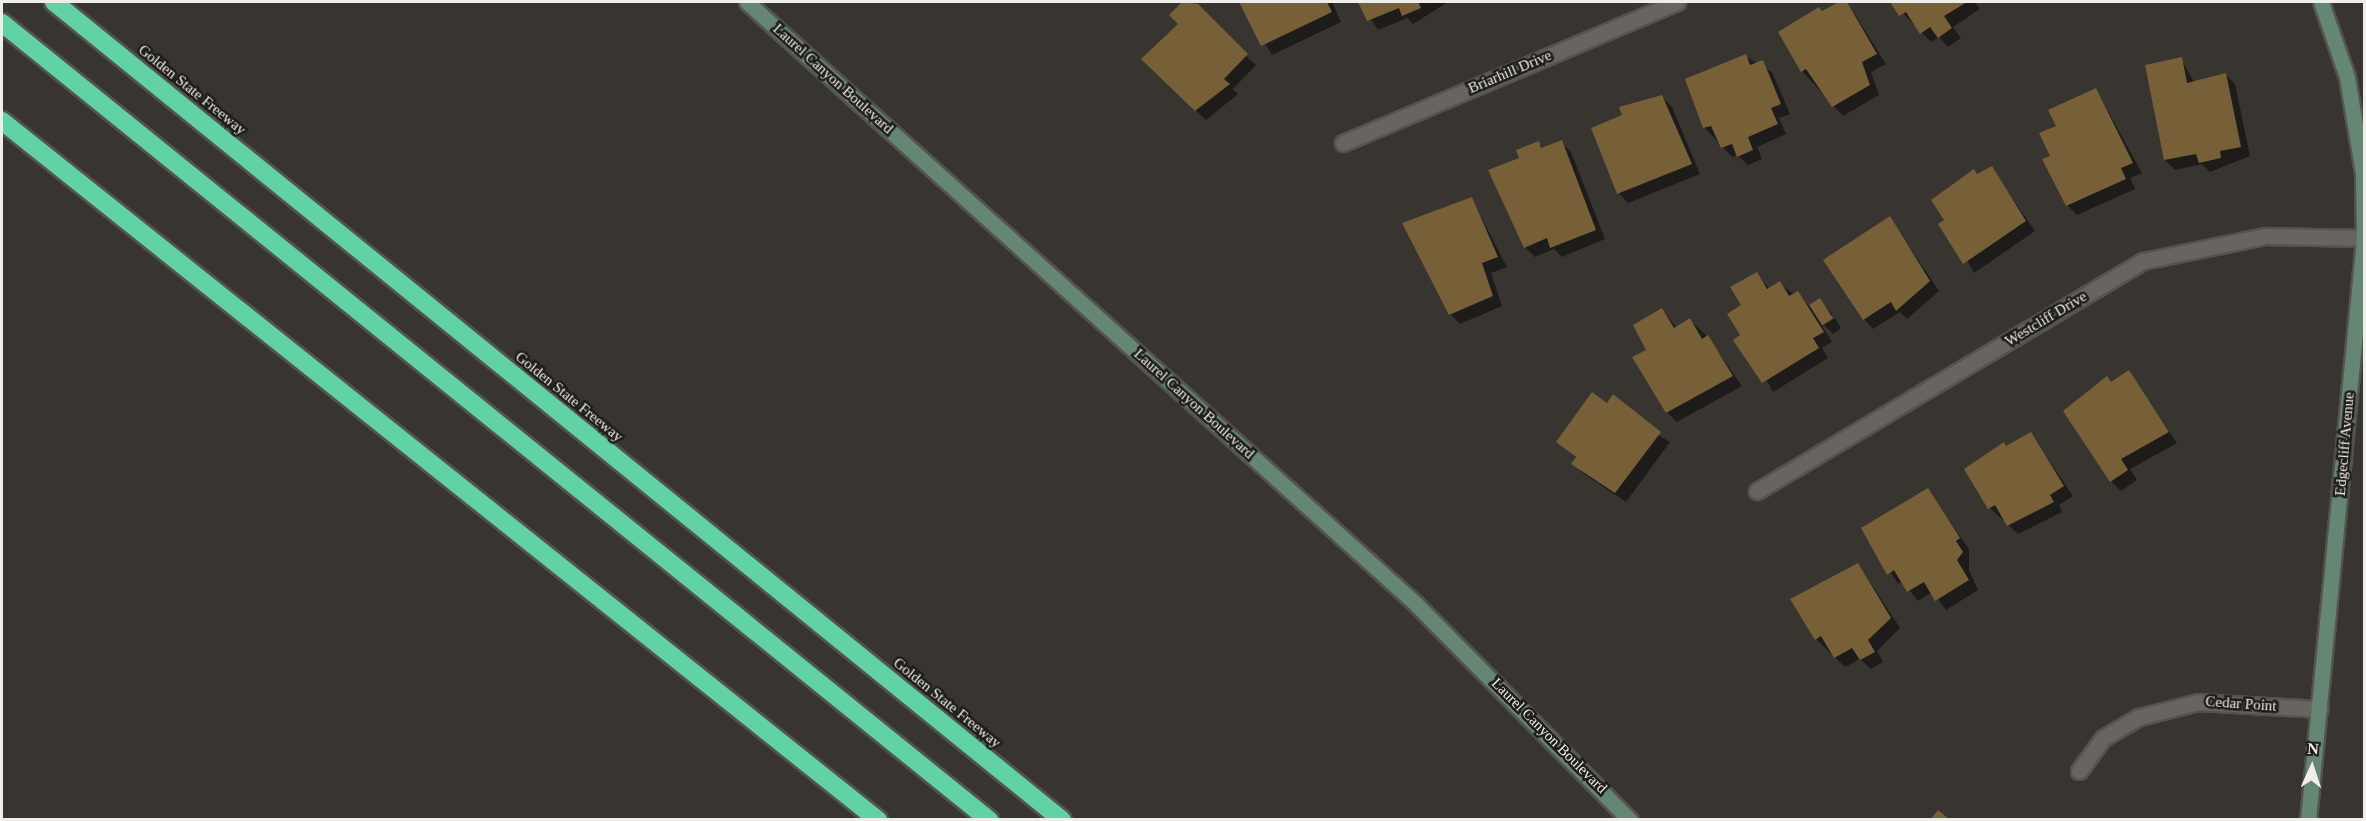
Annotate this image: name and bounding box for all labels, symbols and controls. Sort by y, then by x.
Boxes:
street label: Laurel Canyon Boulevard [769,20,897,138]
street label: Golden State Freeway [135,41,249,139]
street label: Briarhill Drive [1466,46,1554,98]
street label: Westcliff Drive [2002,288,2090,350]
street label: Laurel Canyon Boulevard [1130,345,1258,463]
street label: Golden State Freeway [512,348,626,446]
street label: Edgecliff Avenue [2331,391,2359,497]
street label: Golden State Freeway [890,654,1004,752]
street label: Laurel Canyon Boulevard [1488,675,1610,797]
street label: Cedar Point [2205,693,2277,715]
north arrow [2282,737,2342,797]
text: N [2307,740,2319,757]

